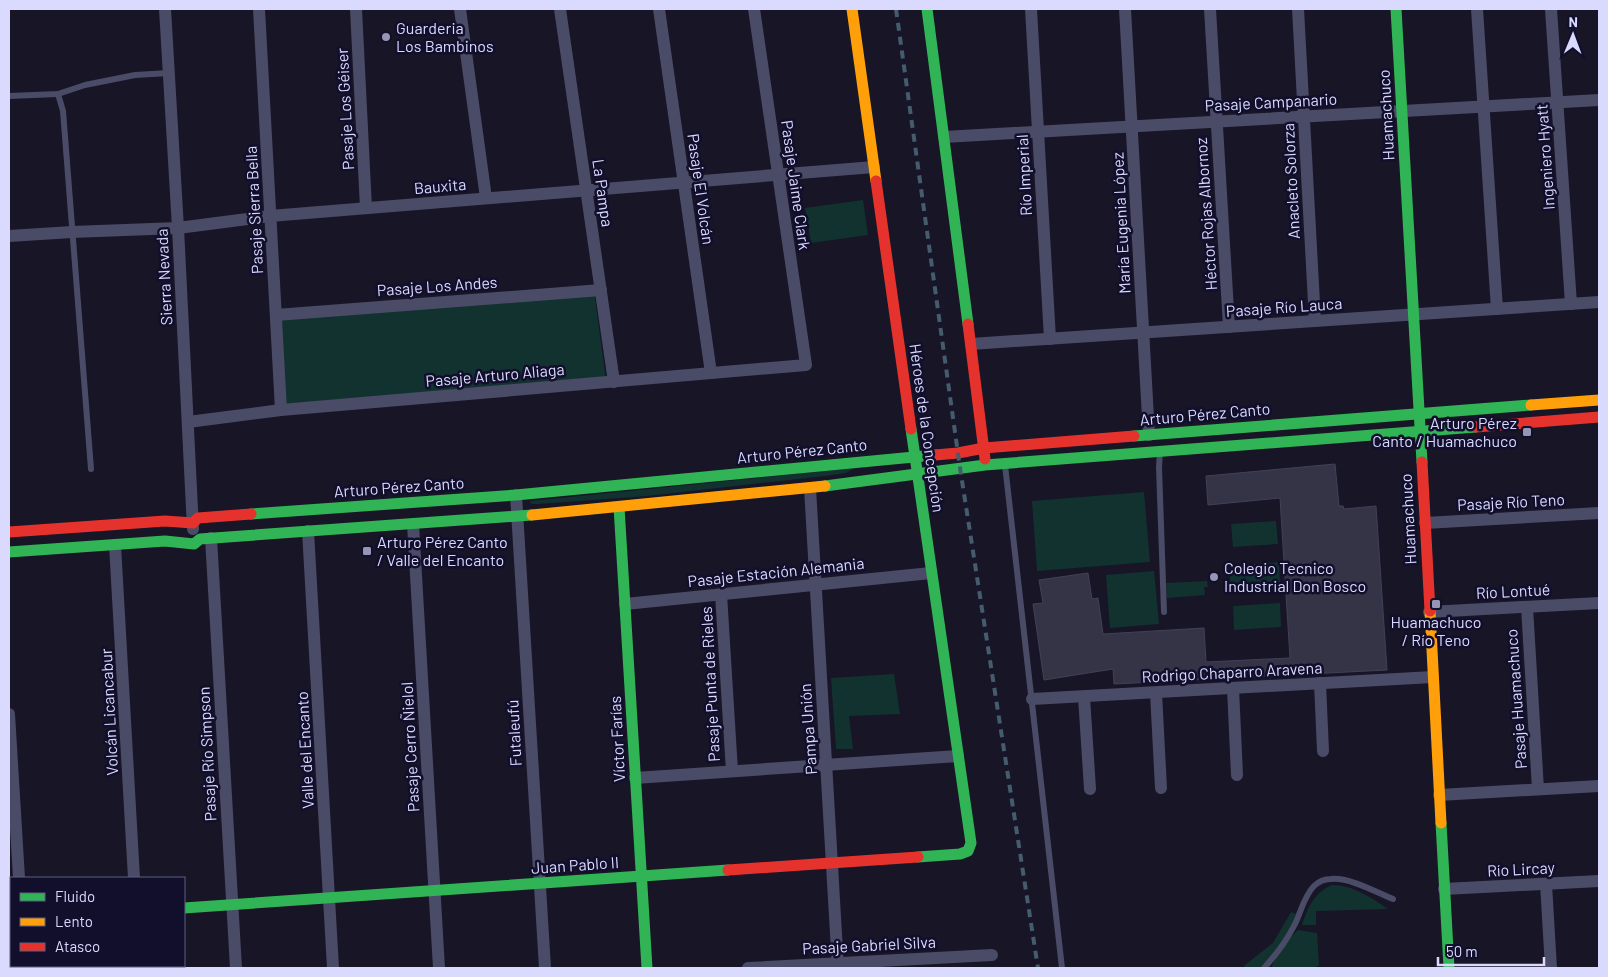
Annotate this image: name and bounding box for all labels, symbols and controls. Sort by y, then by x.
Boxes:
north arrow [1548,10,1598,60]
text: N [1568,13,1578,30]
place label: Guarderia Los Bambinos [396,18,494,55]
marker: Guarderia Los Bambinos [380,31,392,43]
street label: Pasaje Los Géiser [332,47,357,171]
street label: Huamachuco [1374,69,1397,161]
street label: Pasaje Campanario [1204,89,1338,114]
street label: Ingeniero Hyatt [1531,103,1558,211]
street label: Pasaje Jaime Clark [778,119,815,251]
street label: Anacleto Solorza [1278,123,1303,239]
street label: Pasaje El Volcán [684,132,719,246]
street label: Río Imperial [1012,134,1035,216]
street label: Héctor Rojas Albornoz [1191,137,1220,291]
street label: Pasaje Sierra Bella [241,146,266,275]
street label: María Eugenia López [1107,152,1134,294]
street label: La Pampa [589,158,618,228]
street label: Bauxita [413,174,467,197]
street label: Sierra Nevada [151,228,176,326]
street label: Pasaje Los Andes [376,272,498,299]
street label: Pasaje Río Lauca [1225,293,1343,320]
street label: Héroes de la Concepción [906,342,949,514]
street label: Pasaje Arturo Aliaga [425,359,565,390]
street label: Arturo Pérez Canto [1139,398,1271,429]
place label: Arturo Pérez Canto / Huamachuco [1372,413,1517,450]
marker: Arturo Pérez Canto / Huamachuco [1521,426,1533,438]
street label: Arturo Pérez Canto [736,434,868,467]
street label: Arturo Pérez Canto [333,472,465,501]
street label: Huamachuco [1396,473,1419,565]
street label: Pasaje Río Teno [1457,489,1565,514]
place label: Arturo Pérez Canto / Valle del Encanto [377,532,508,569]
marker: Arturo Pérez Canto / Valle del Encanto [361,545,373,557]
street label: Pasaje Estación Alemania [687,553,865,590]
place label: Colegio Tecnico Industrial Don Bosco [1224,558,1366,595]
marker: Colegio Tecnico Industrial Don Bosco [1208,571,1220,583]
street label: Río Lontué [1475,579,1551,602]
marker: Huamachuco / Río Teno [1430,598,1442,610]
street label: Pasaje Punta de Rieles [696,606,723,762]
place label: Huamachuco / Río Teno [1390,612,1482,649]
street label: Pasaje Huamachuco [1501,628,1530,770]
street label: Volcán Licancabur [96,648,121,776]
street label: Rodrigo Chaparro Aravena [1141,657,1323,686]
street label: Pasaje Cerro Ñielol [397,681,422,813]
street label: Pampa Unión [795,683,820,775]
street label: Pasaje Río Simpson [193,686,220,822]
street label: Valle del Encanto [292,691,317,809]
street label: Víctor Farías [605,695,628,783]
street label: Futaleufú [502,699,525,767]
street label: Juan Pablo II [530,852,620,877]
street label: Río Lircay [1487,857,1556,880]
legend [10,877,185,967]
text: Fluido [55,887,95,905]
text: Lento [55,912,93,930]
street label: Pasaje Gabriel Silva [802,932,936,957]
scale bar [1438,934,1544,966]
text: Atasco [55,937,100,955]
text: 50 m [1446,942,1478,960]

